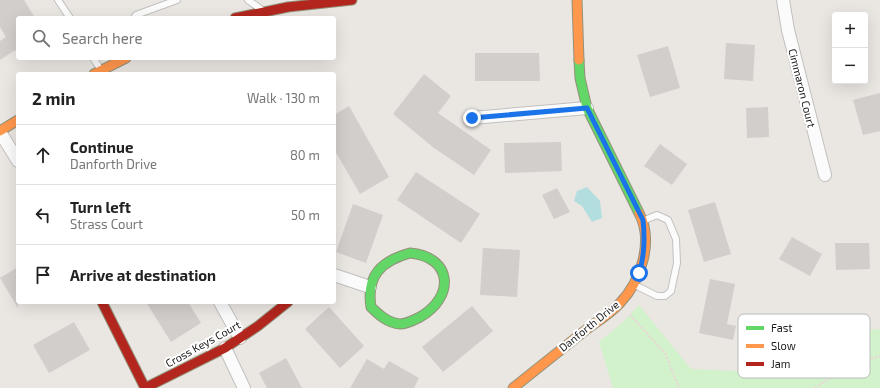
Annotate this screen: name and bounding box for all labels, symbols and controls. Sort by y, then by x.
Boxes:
map controls [832,12,868,84]
button: + [832,12,868,48]
search box [16,16,336,60]
icon: search [30,27,52,49]
text: Search here [62,29,143,47]
street label: Cimmaron Court [786,47,819,129]
button: − [832,48,868,84]
text: 2 min [32,88,75,108]
text: Walk · 130 m [247,90,320,106]
route end [463,109,481,127]
text: Continue [70,138,133,156]
icon: ahead [32,144,54,166]
text: 80 m [290,147,320,163]
text: Danforth Drive [70,156,157,172]
text: Turn left [70,198,131,216]
icon: left [32,204,54,226]
text: 50 m [291,207,320,223]
text: Strass Court [70,216,143,232]
icon: arrive [32,264,54,286]
route start [630,264,648,282]
text: Arrive at destination [70,266,216,284]
street label: Danforth Drive [556,297,621,354]
legend [738,314,870,378]
street label: Cross Keys Court [163,318,243,370]
text: Fast [771,321,793,334]
text: Slow [771,339,796,352]
text: Jam [771,357,790,370]

